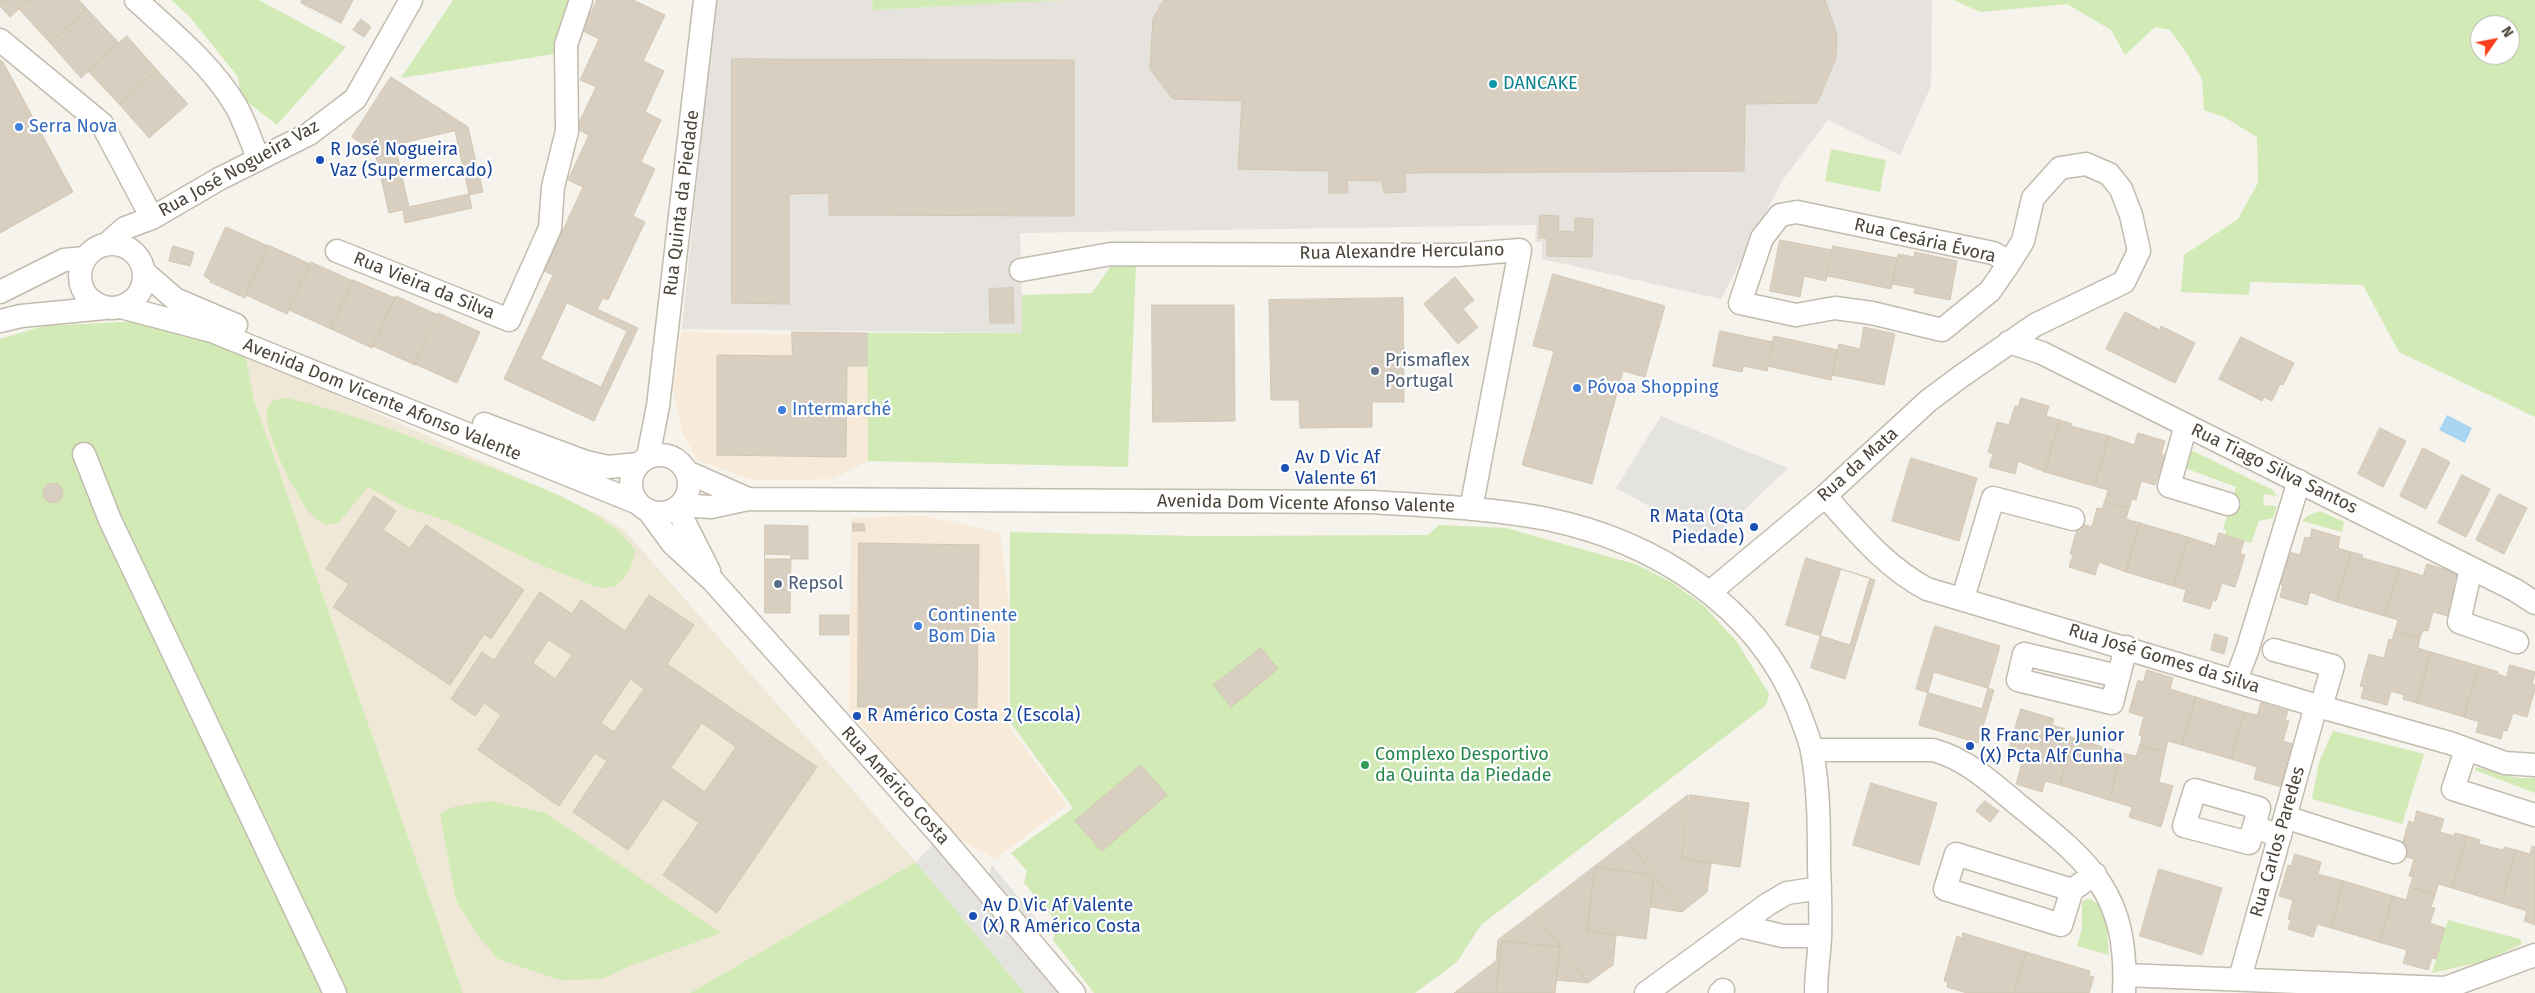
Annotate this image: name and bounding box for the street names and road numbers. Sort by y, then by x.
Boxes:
street label: Rua Quinta da Piedade [660,109,704,297]
street label: Rua José Nogueira Vaz [155,116,323,222]
street label: Rua Cesária Évora [1852,214,1998,268]
street label: Rua Alexandre Herculano [1299,239,1505,265]
street label: Rua Vieira da Silva [350,248,498,324]
street label: Avenida Dom Vicente Afonso Valente [240,334,524,466]
street label: Rua Tiago Silva Santos [2187,419,2361,519]
street label: Rua da Mata [1813,423,1903,507]
street label: Avenida Dom Vicente Afonso Valente [1157,491,1455,517]
street label: Rua José Gomes da Silva [2066,620,2262,698]
street label: Rua Américo Costa [836,722,954,850]
street label: Rua Carlos Paredes [2246,764,2310,920]

